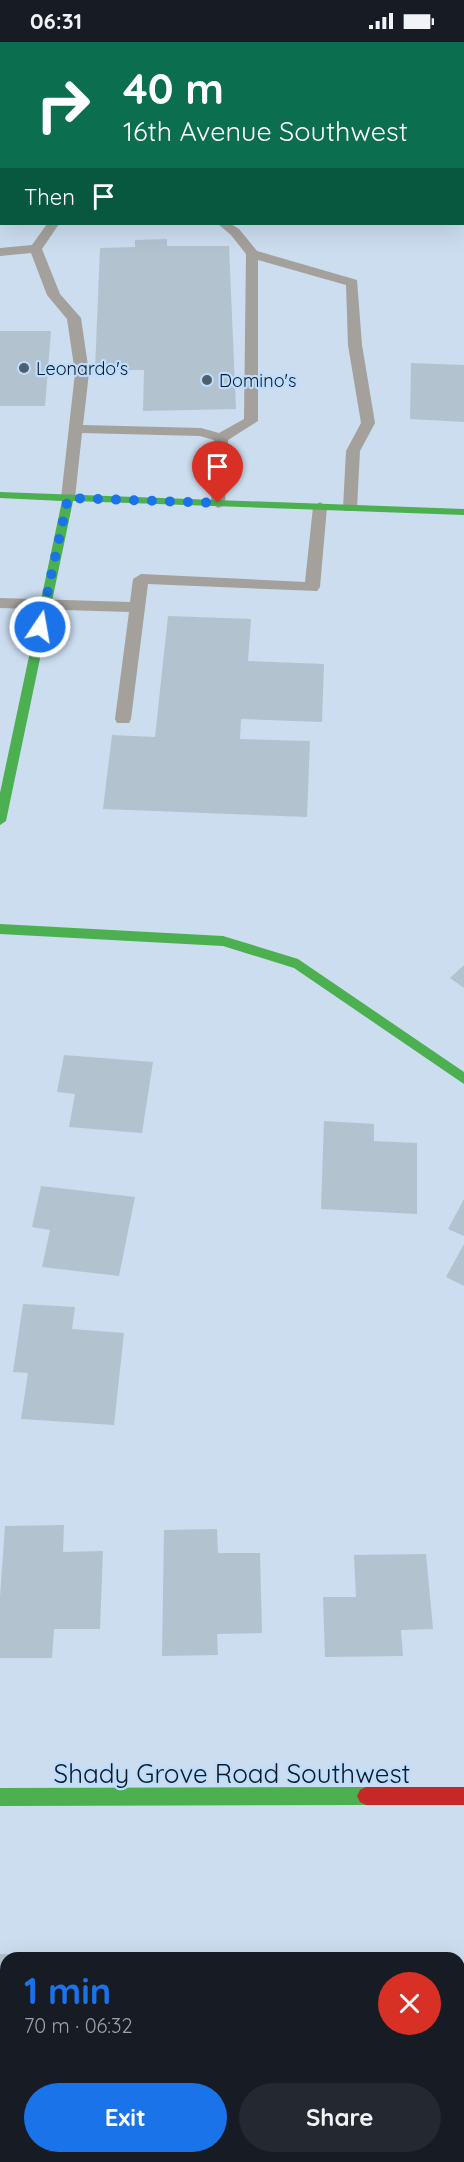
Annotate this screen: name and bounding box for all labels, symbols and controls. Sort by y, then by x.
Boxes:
text: 06:31 [30,7,82,35]
text: 40 m [123,62,224,115]
icon: right [24,66,102,144]
text: 16th Avenue Southwest [123,114,408,148]
icon: arrive [87,180,120,213]
text: Then [24,183,75,211]
place label: Leonardo's [36,357,128,380]
marker: Leonardo's [17,361,31,375]
place label: Domino's [219,369,296,392]
marker: Domino's [200,373,214,387]
pin [192,441,243,503]
icon: arrive [201,450,234,483]
position arrow [8,595,72,659]
street label: Shady Grove Road Southwest [54,1757,410,1790]
text: 1 min [24,1968,111,2013]
button: close [378,1972,441,2035]
text: 70 m · 06:32 [24,2013,133,2038]
button: Exit [24,2083,227,2152]
button: Share [239,2083,441,2152]

